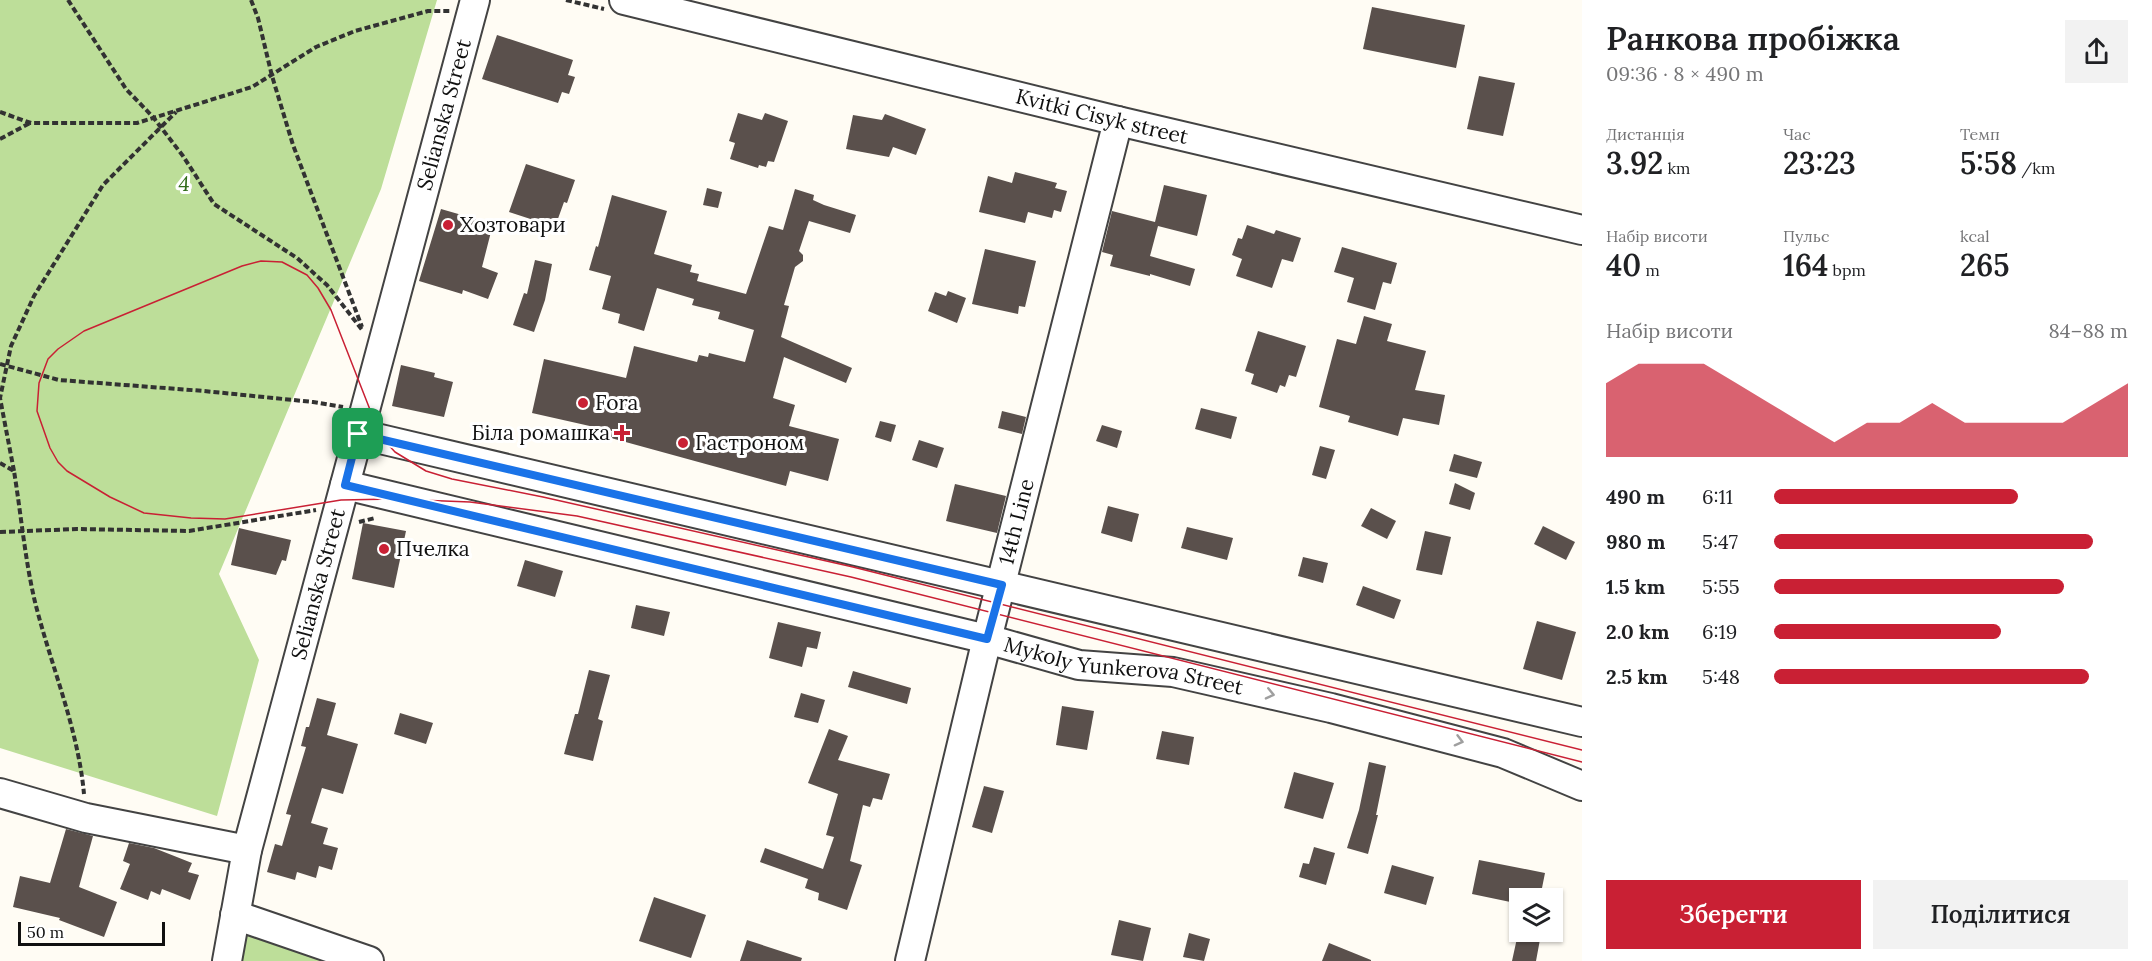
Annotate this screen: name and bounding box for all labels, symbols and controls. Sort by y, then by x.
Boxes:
text: Ранкова пробіжка [1606,17,1900,59]
button: share [2065,20,2128,83]
street label: Selianska Street [411,35,477,193]
text: 09:36 · 8 × 490 m [1606,61,1764,86]
street label: Kvitki Cisyk street [1013,82,1192,150]
text: Дистанція [1606,124,1685,144]
text: Час [1783,124,1811,144]
text: Темп [1960,124,2000,144]
text: 3.92 [1606,144,1663,182]
text: 23:23 [1783,144,1856,182]
text: 5:58 [1960,144,2017,182]
text: km [1663,158,1690,178]
text: /km [2017,158,2055,178]
park label: 4 [178,170,190,197]
place label: Хозтовари [460,211,566,238]
marker: Хозтовари [441,218,455,232]
text: Набір висоти [1606,226,1708,246]
text: Пульс [1783,226,1829,246]
text: kcal [1960,226,1990,246]
text: 40 [1606,246,1641,284]
text: 164 [1783,246,1828,284]
text: 265 [1960,246,2010,284]
text: m [1641,260,1660,280]
text: bpm [1828,260,1866,280]
text: Набір висоти [1606,318,1733,343]
text: 84–88 m [2049,318,2128,343]
place label: Fora [595,389,638,416]
marker: Fora [576,396,590,410]
pin [332,408,383,459]
icon: arrive [341,417,374,450]
place label: Біла ромашка [472,419,610,446]
marker: Біла ромашка [615,426,629,440]
place label: Гастроном [695,429,805,456]
marker: Гастроном [676,436,690,450]
street label: 14th Line [992,476,1040,567]
text: 490 m [1606,484,1665,509]
text: 6:11 [1702,484,1733,509]
street label: Selianska Street [285,505,351,663]
text: 980 m [1606,529,1665,554]
text: 5:47 [1702,529,1738,554]
place label: Пчелка [396,535,470,562]
marker: Пчелка [377,542,391,556]
text: 1.5 km [1606,574,1665,599]
text: 5:55 [1702,574,1740,599]
text: 2.0 km [1606,619,1669,644]
text: 6:19 [1702,619,1737,644]
street label: Mykoly Yunkerova Street [1001,630,1247,701]
text: 2.5 km [1606,664,1668,689]
text: 5:48 [1702,664,1740,689]
one-way arrow [1265,687,1275,700]
one-way arrow [1454,734,1464,747]
button: Зберегти [1606,880,1861,949]
button: Поділитися [1873,880,2128,949]
map controls [1509,888,1563,942]
button: layers [1509,888,1563,942]
scale bar [18,919,165,946]
text: 50 m [27,922,64,942]

